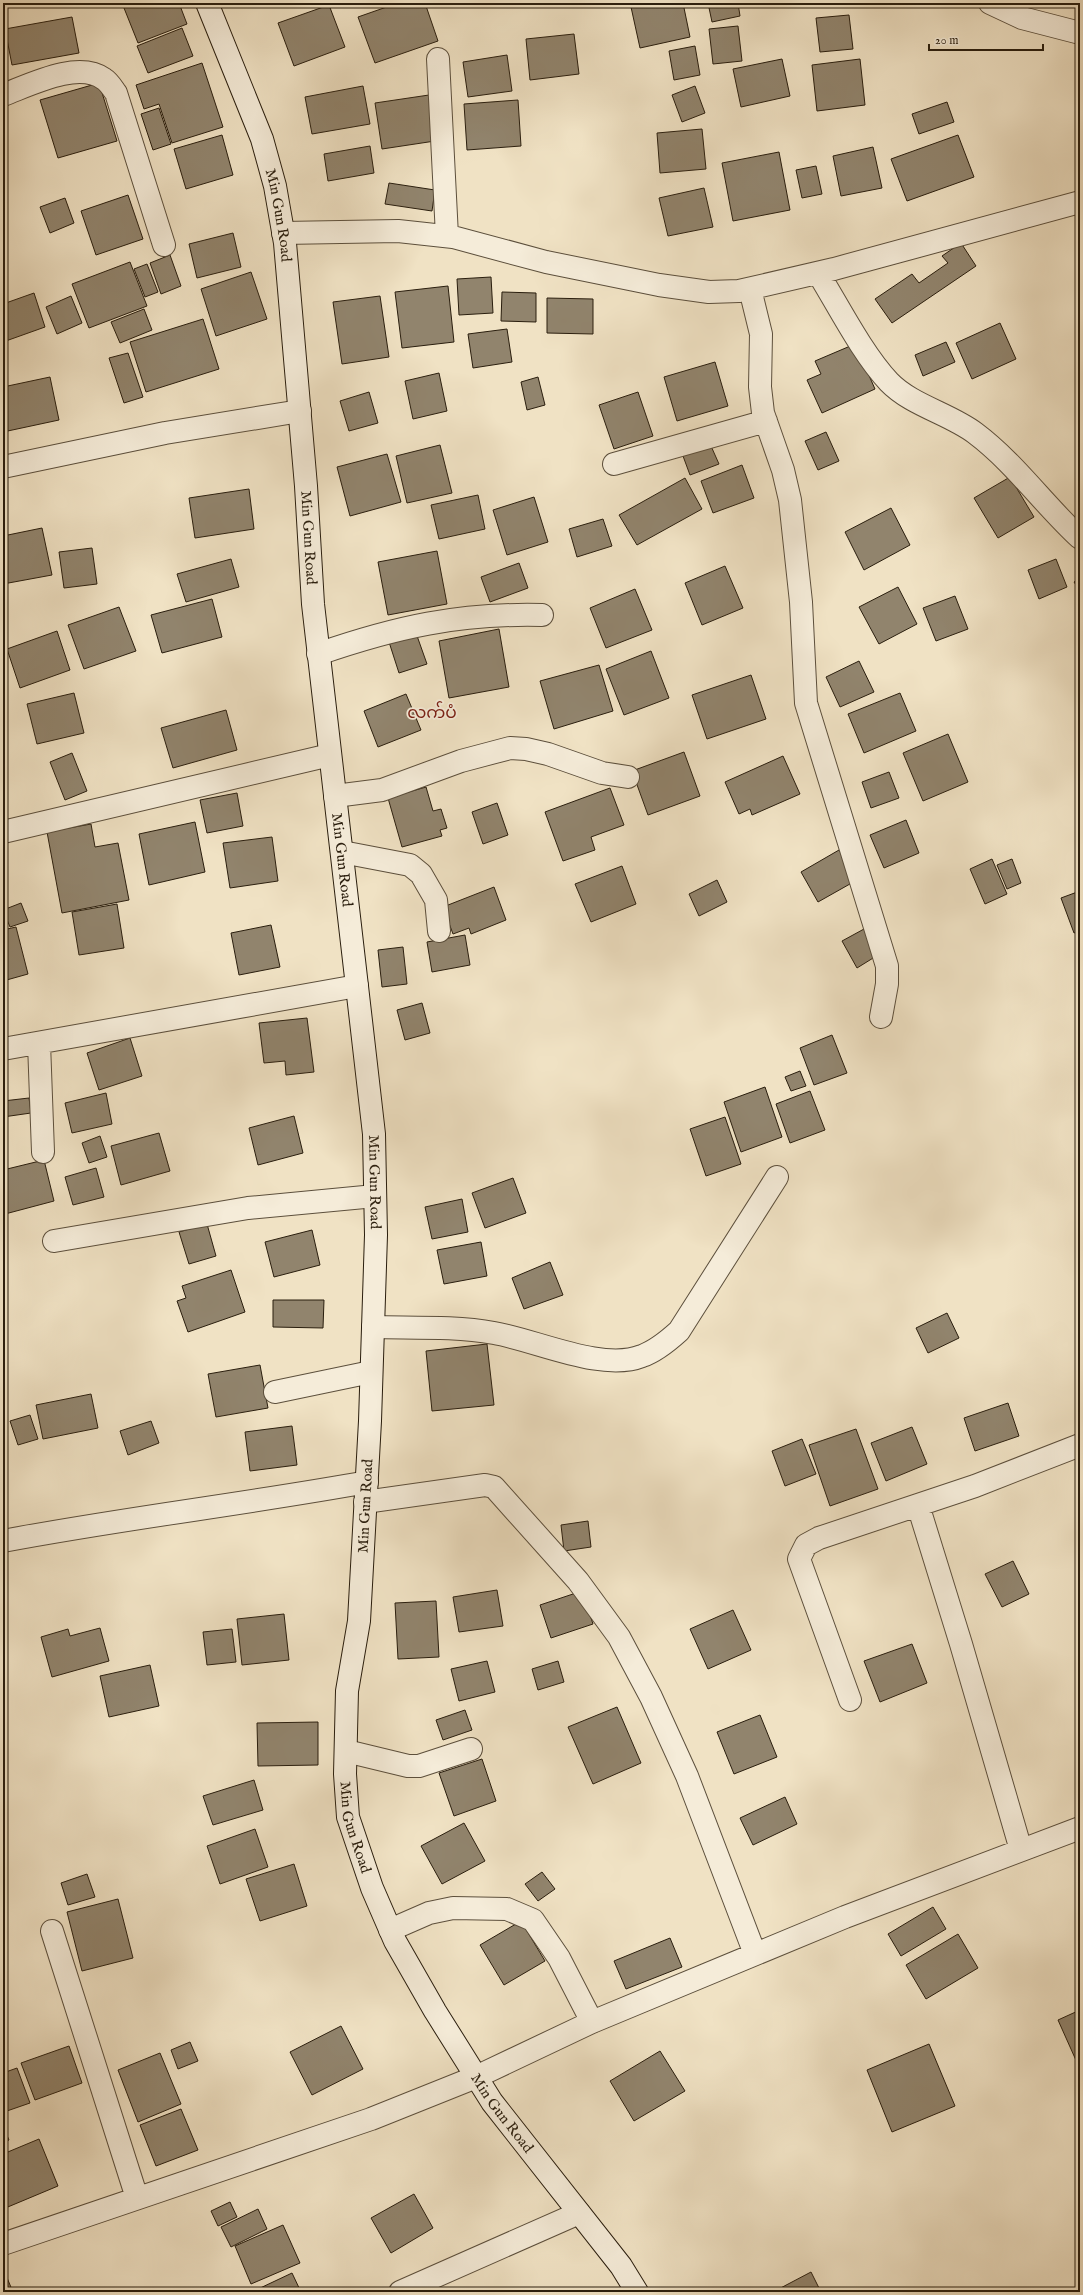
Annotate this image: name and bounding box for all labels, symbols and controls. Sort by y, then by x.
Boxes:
scale bar [929,26,1043,52]
text: 20 m [935,33,958,48]
street label: Min Gun Road [261,167,296,264]
street label: Min Gun Road [296,490,321,586]
district label: လက်ပံ [407,701,457,724]
street label: Min Gun Road [327,812,357,909]
street label: Min Gun Road [364,1135,385,1230]
street label: Min Gun Road [354,1457,378,1554]
street label: Min Gun Road [336,1781,376,1877]
street label: Min Gun Road [466,2070,538,2158]

